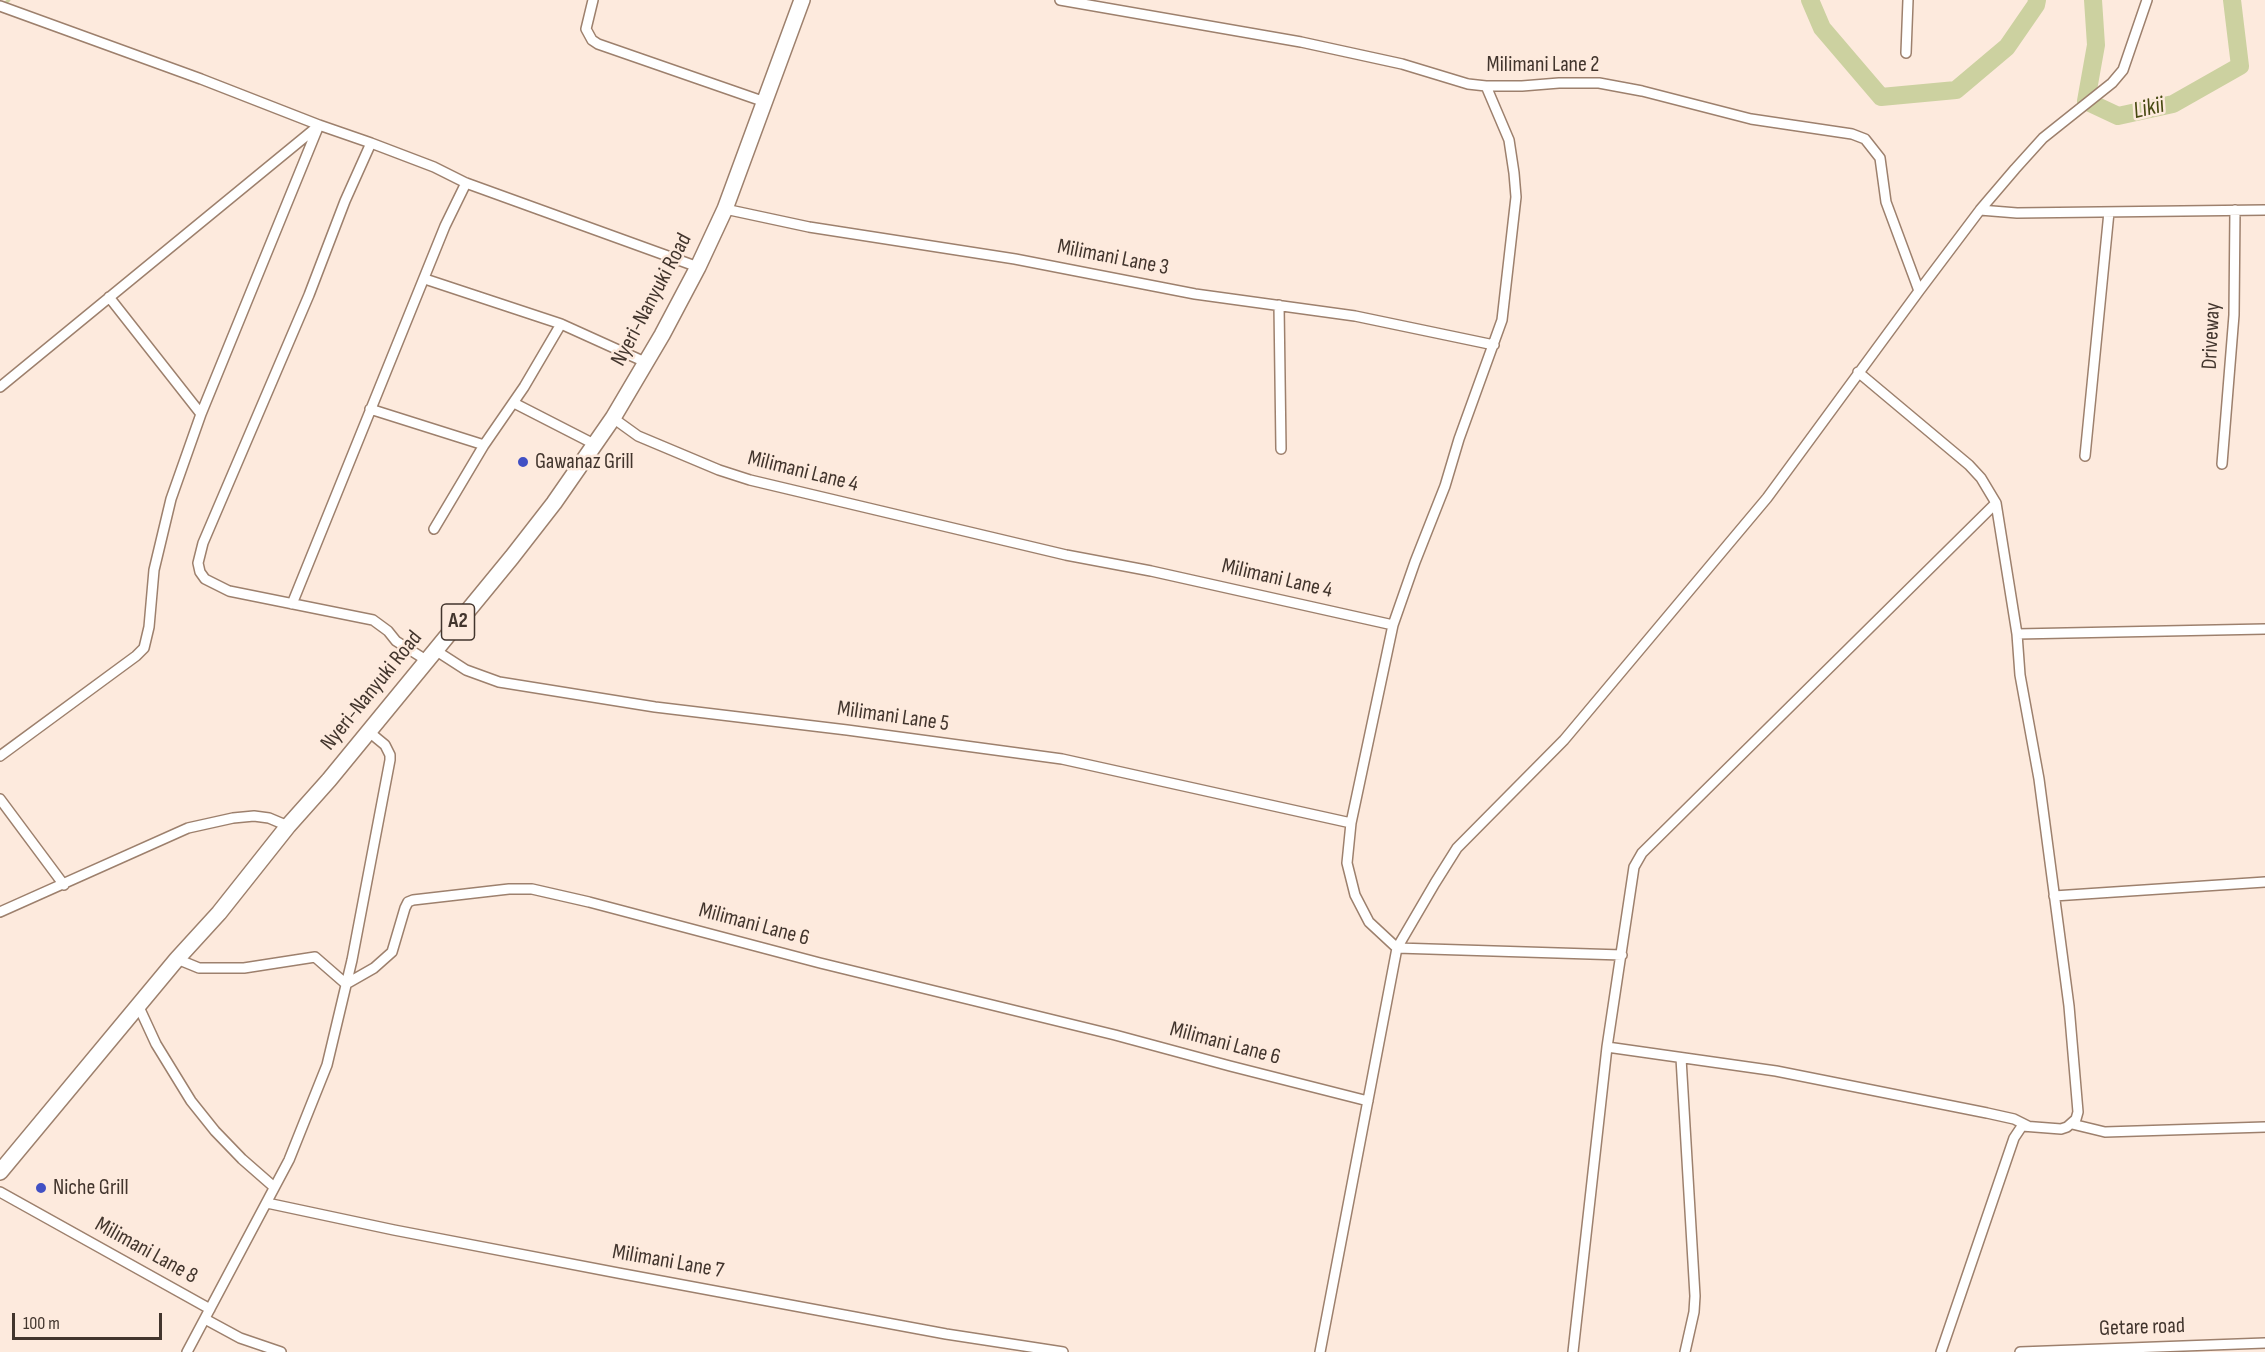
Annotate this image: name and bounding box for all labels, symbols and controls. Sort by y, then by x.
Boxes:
street label: Milimani Lane 2 [1487,52,1599,78]
water label: Likii [2131,92,2167,126]
street label: Nyeri-Nanyuki Road [606,229,698,371]
street label: Milimani Lane 3 [1055,234,1171,282]
street label: Driveway [2197,302,2227,370]
street label: Milimani Lane 4 [745,446,861,498]
place label: Gawanaz Grill [535,449,634,475]
marker: Gawanaz Grill [516,455,530,469]
street label: Milimani Lane 4 [1219,553,1335,605]
road number: A2 [442,604,474,640]
street label: Nyeri-Nanyuki Road [316,626,428,756]
street label: Milimani Lane 5 [835,696,951,738]
street label: Milimani Lane 6 [696,898,812,952]
street label: Milimani Lane 6 [1167,1017,1283,1071]
place label: Niche Grill [53,1175,128,1201]
marker: Niche Grill [34,1181,48,1195]
street label: Milimani Lane 8 [90,1212,202,1290]
street label: Milimani Lane 7 [610,1239,726,1285]
scale bar [15,1301,165,1339]
text: 100 m [23,1313,60,1334]
street label: Getare road [2099,1313,2185,1343]

